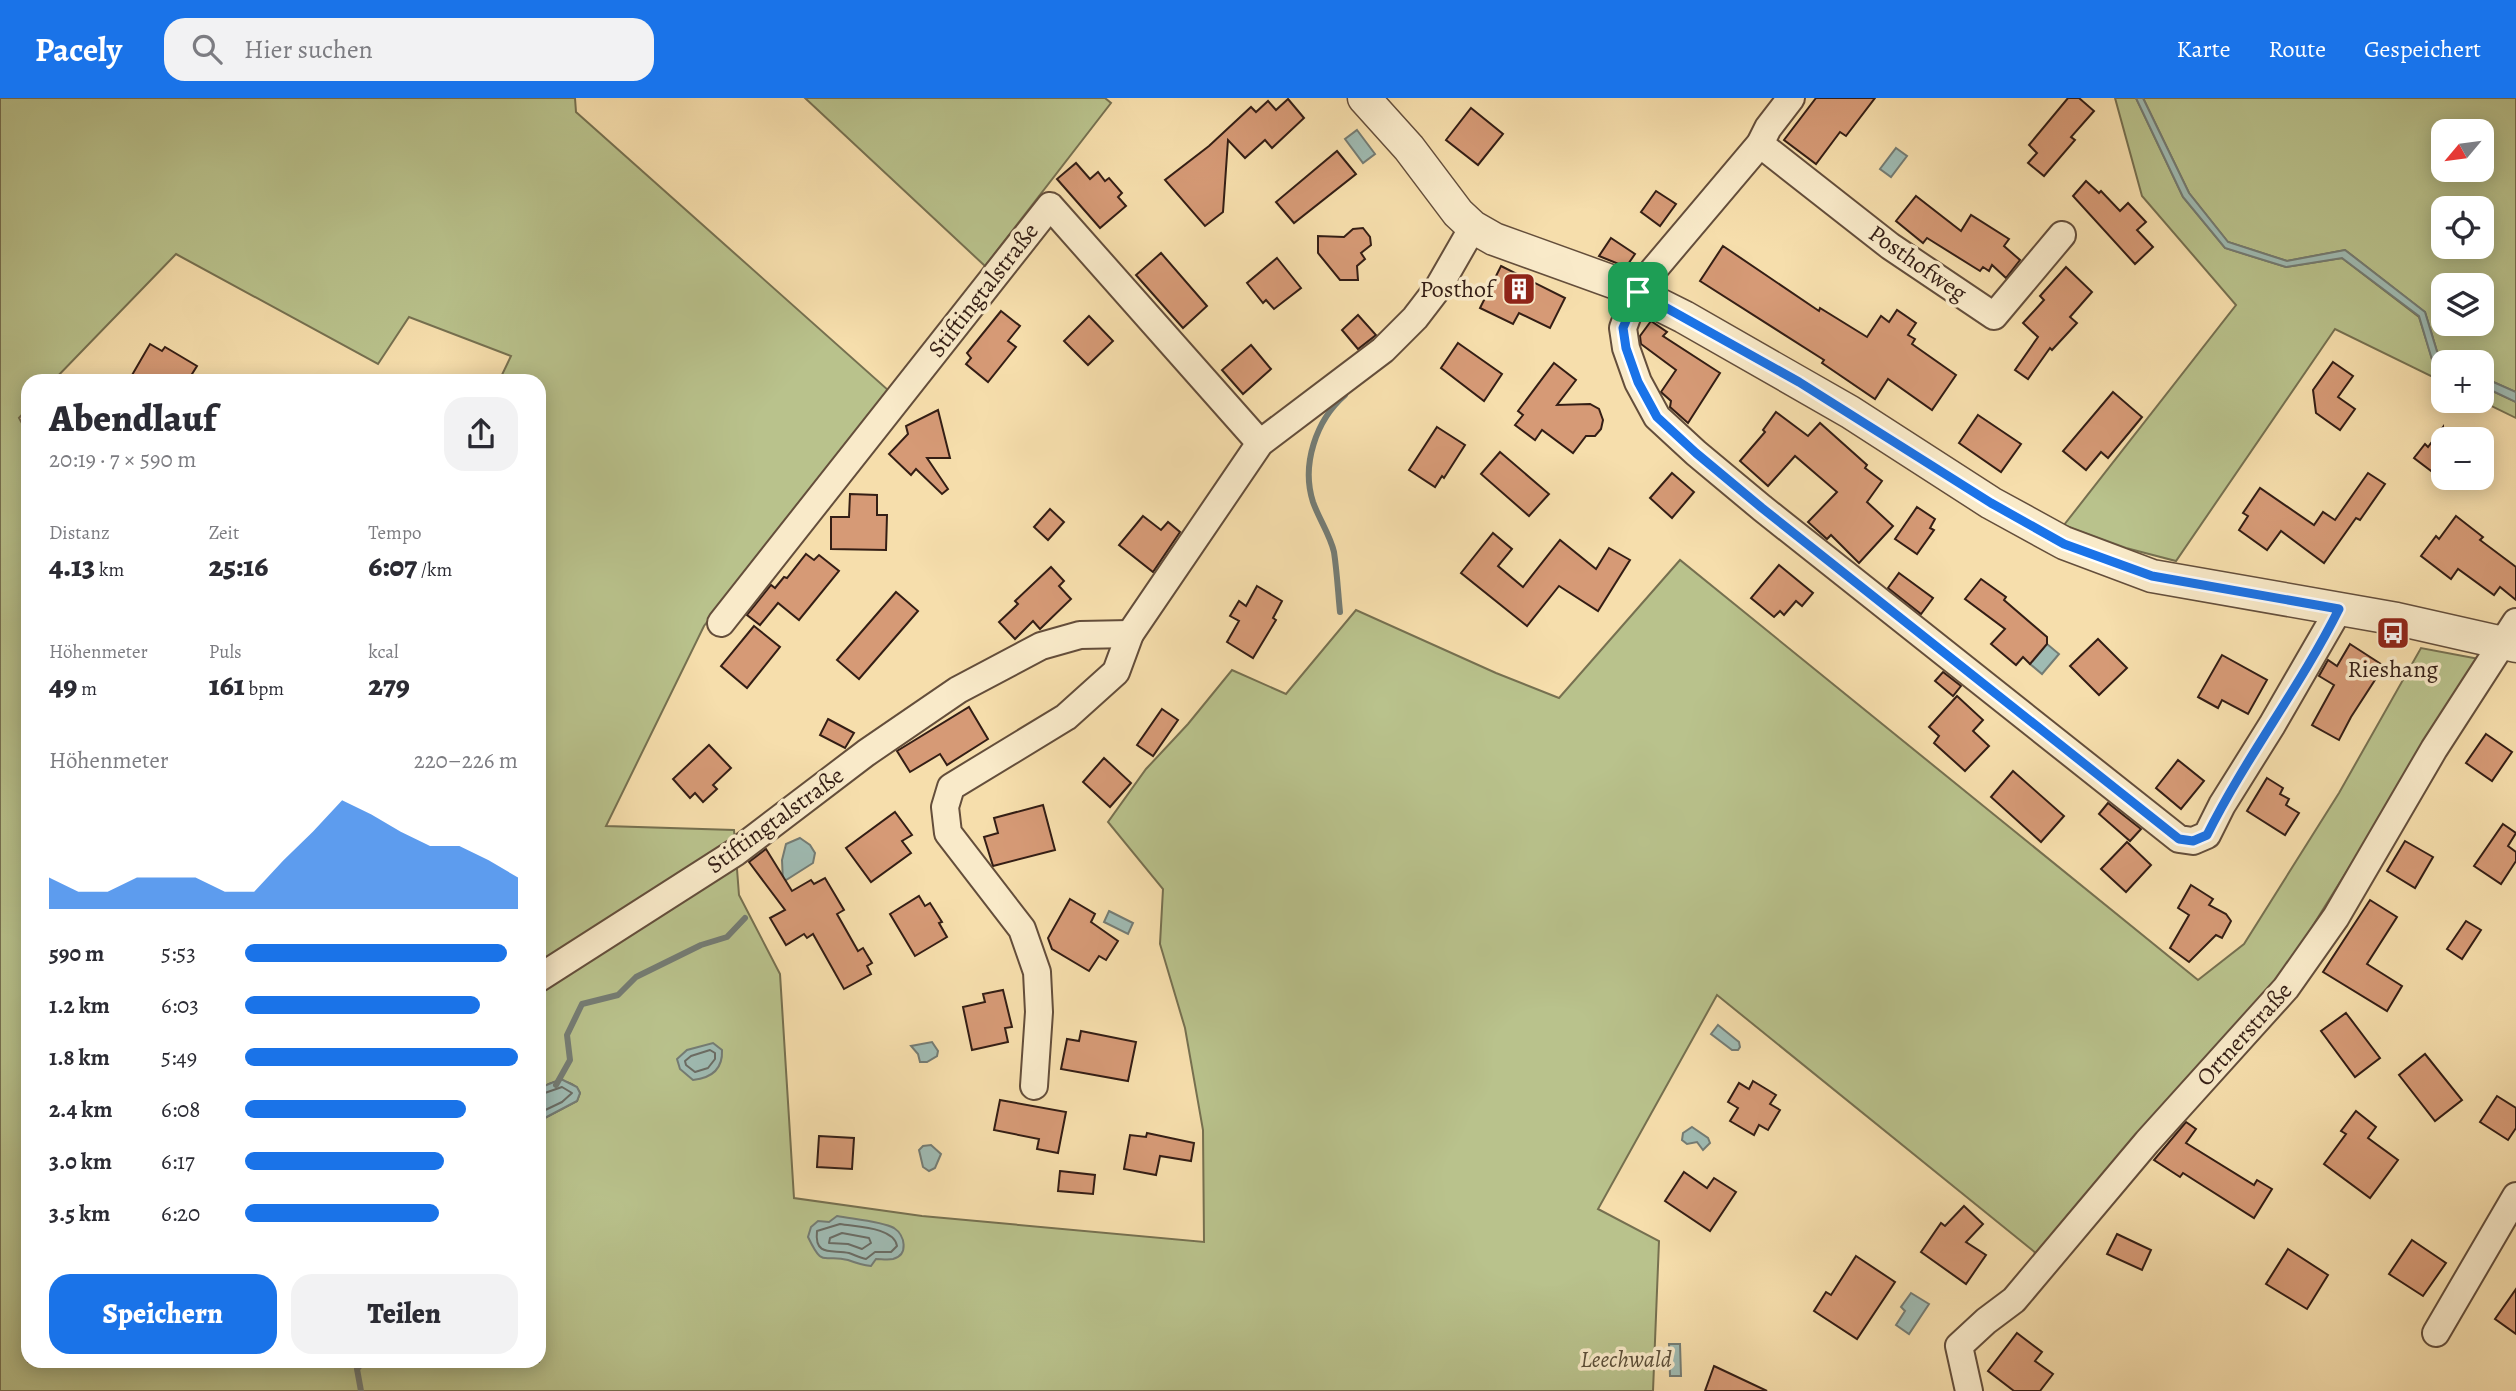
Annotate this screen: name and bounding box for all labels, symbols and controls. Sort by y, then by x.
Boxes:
search box [164,18,654,81]
text: Pacely [35,27,122,72]
icon: search [188,30,226,68]
text: Hier suchen [244,32,373,67]
text: Karte [2177,33,2230,65]
text: Route [2268,33,2326,65]
text: Gespeichert [2364,33,2481,65]
north arrow [2431,119,2494,182]
map controls [2431,119,2494,490]
button: locate [2431,196,2494,259]
street label: Stiftingtalstraße [920,216,1046,364]
street label: Posthofweg [1862,217,1974,309]
pin [1608,262,1668,322]
building icon: Posthof [1500,270,1538,308]
place label: Posthof [1420,273,1497,305]
icon: arrive [1619,273,1657,311]
button: layers [2431,273,2494,336]
button: + [2431,350,2494,413]
text: Abendlauf [49,392,216,444]
button: share [444,397,518,471]
button: − [2431,427,2494,490]
text: 20:19 · 7 × 590 m [49,444,196,475]
text: Distanz [49,520,110,546]
text: Zeit [209,520,239,546]
text: Tempo [368,520,421,546]
text: 4.13 [49,546,95,586]
text: 25:16 [209,546,268,586]
text: 6:07 [368,546,417,586]
text: km [95,557,124,583]
text: /km [417,557,452,583]
bus stop icon: Rieshang [2374,614,2412,652]
text: Höhenmeter [49,639,148,665]
text: Puls [209,639,242,665]
text: kcal [368,639,399,665]
place label: Rieshang [2348,653,2438,685]
text: 49 [49,665,77,705]
text: 161 [209,665,245,705]
text: 279 [368,665,410,705]
text: m [77,676,97,702]
text: bpm [245,676,284,702]
text: Höhenmeter [49,745,169,776]
text: 220–226 m [414,745,518,776]
street label: Stiftingtalstraße [700,759,850,881]
text: 590 m [49,938,104,969]
text: 5:53 [161,938,196,969]
street label: Ortnerstraße [2189,975,2299,1093]
text: 1.2 km [49,990,110,1021]
text: 6:03 [161,990,199,1021]
text: 1.8 km [49,1042,110,1073]
text: 5:49 [161,1042,197,1073]
text: 2.4 km [49,1094,112,1125]
text: 6:08 [161,1094,201,1125]
text: 3.0 km [49,1146,112,1177]
text: 6:17 [161,1146,195,1177]
text: 3.5 km [49,1198,110,1229]
text: 6:20 [161,1198,200,1229]
button: Speichern [49,1274,277,1354]
button: Teilen [291,1274,518,1354]
park label: Leechwald [1580,1343,1672,1375]

